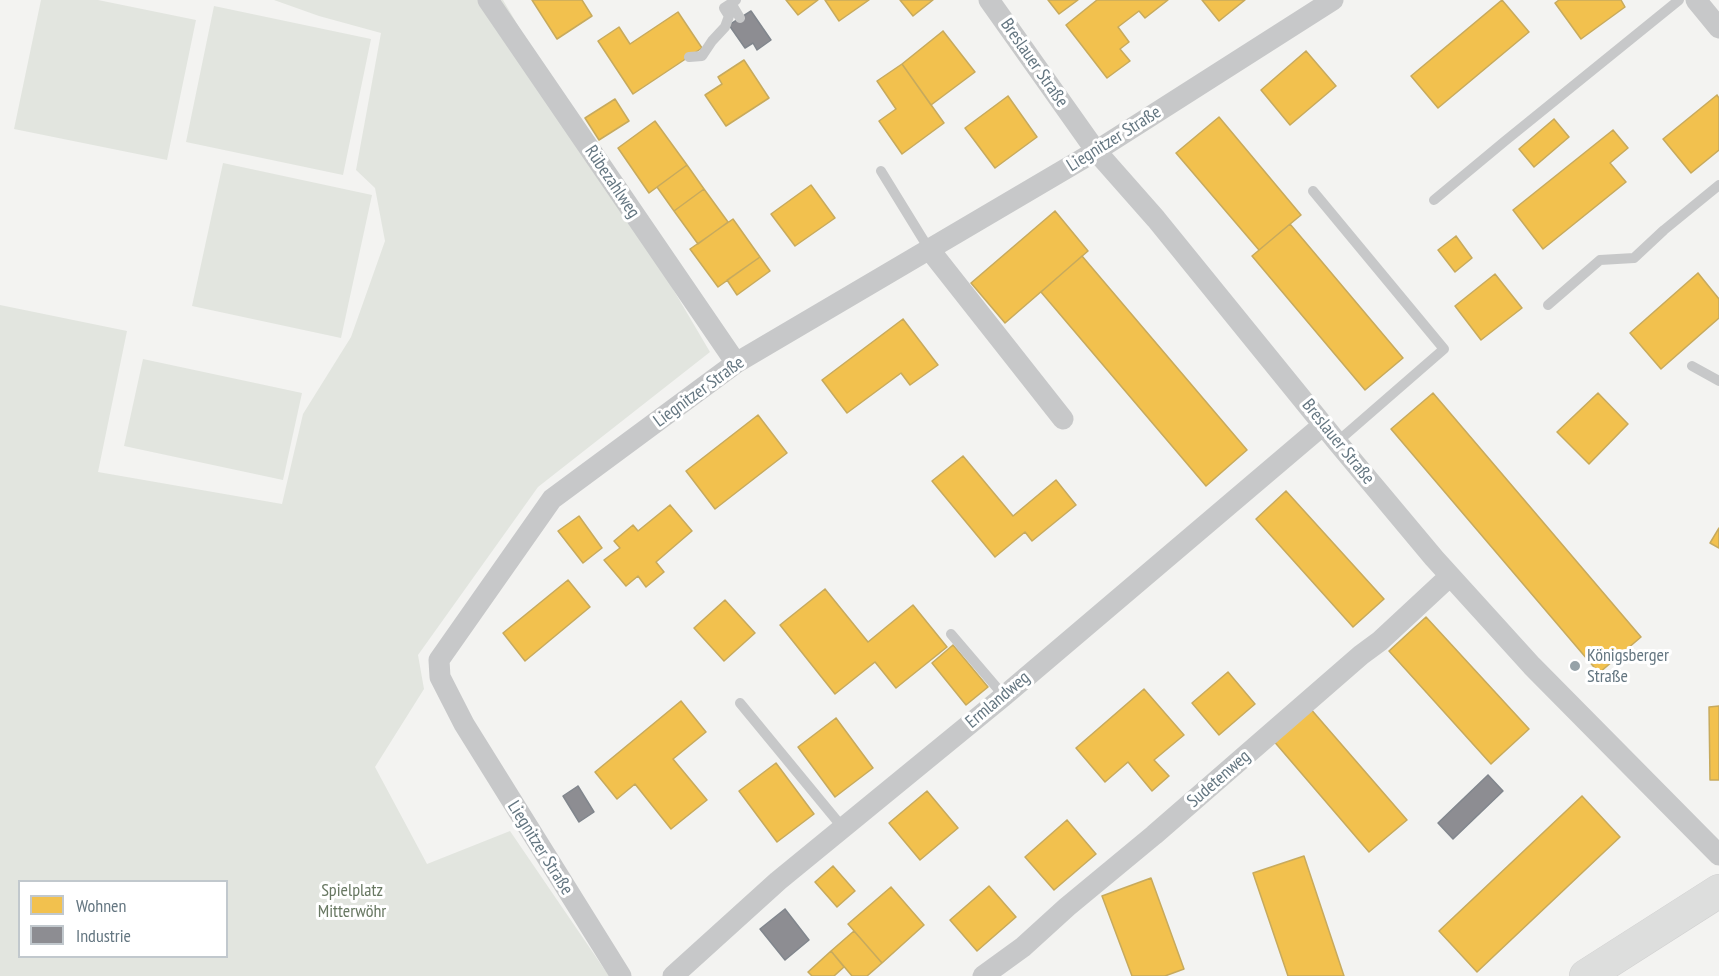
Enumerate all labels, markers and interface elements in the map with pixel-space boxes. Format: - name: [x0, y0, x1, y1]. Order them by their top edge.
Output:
- street label: Breslauer Straße: [996, 14, 1072, 112]
- street label: Liegnitzer Straße: [1063, 102, 1165, 176]
- street label: Rübezahlweg: [580, 142, 644, 222]
- street label: Liegnitzer Straße: [650, 352, 748, 432]
- street label: Breslauer Straße: [1297, 395, 1379, 489]
- place label: Königsberger Straße: [1587, 645, 1669, 688]
- marker: Königsberger Straße: [1568, 659, 1582, 673]
- street label: Ermlandweg: [962, 667, 1034, 733]
- street label: Sudetenweg: [1183, 746, 1255, 812]
- street label: Liegnitzer Straße: [503, 797, 577, 899]
- legend: [18, 880, 228, 958]
- park label: Spielplatz Mitterwöhr: [318, 880, 386, 922]
- text: Wohnen: [76, 894, 126, 917]
- text: Industrie: [76, 924, 131, 947]

